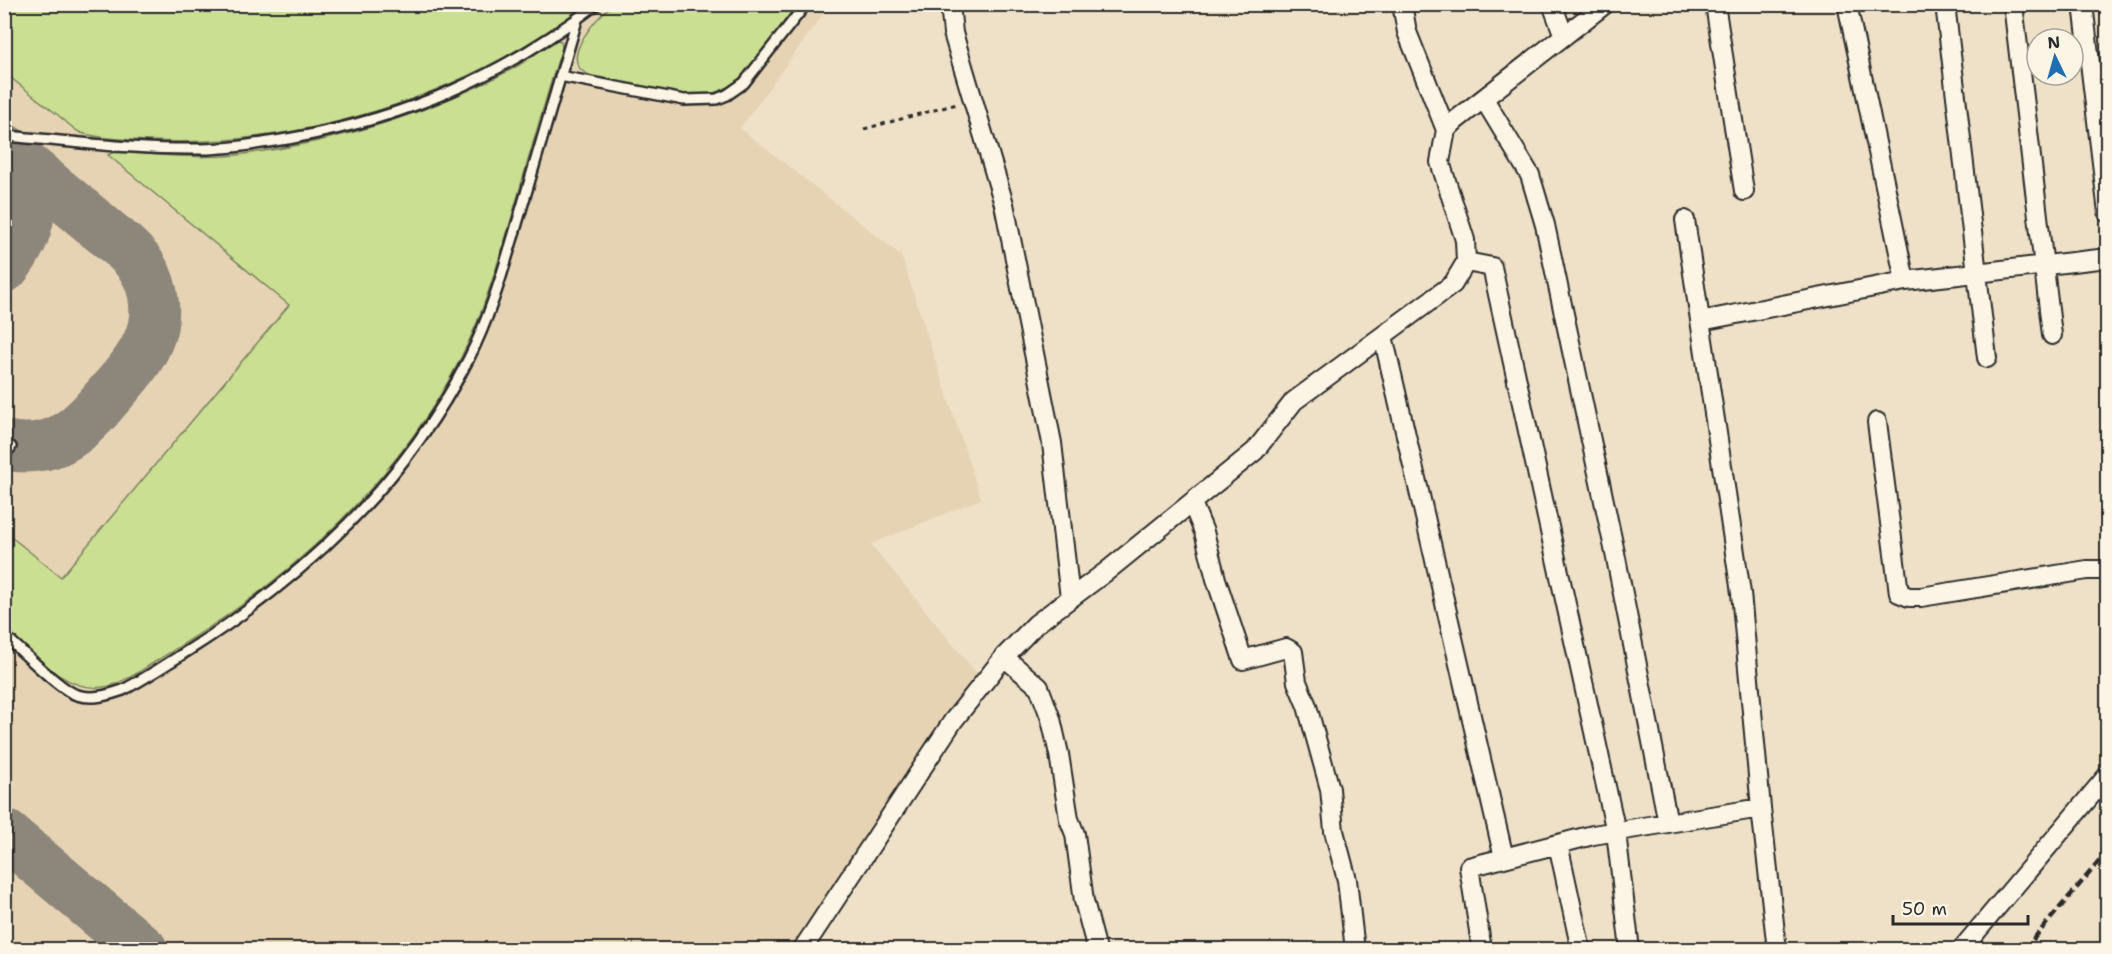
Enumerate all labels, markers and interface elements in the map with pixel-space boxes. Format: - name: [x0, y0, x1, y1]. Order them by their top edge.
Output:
- north arrow: [2025, 27, 2085, 87]
- text: N: [2047, 32, 2061, 54]
- scale bar: [1893, 888, 2028, 926]
- text: 50 m: [1902, 897, 1947, 921]

